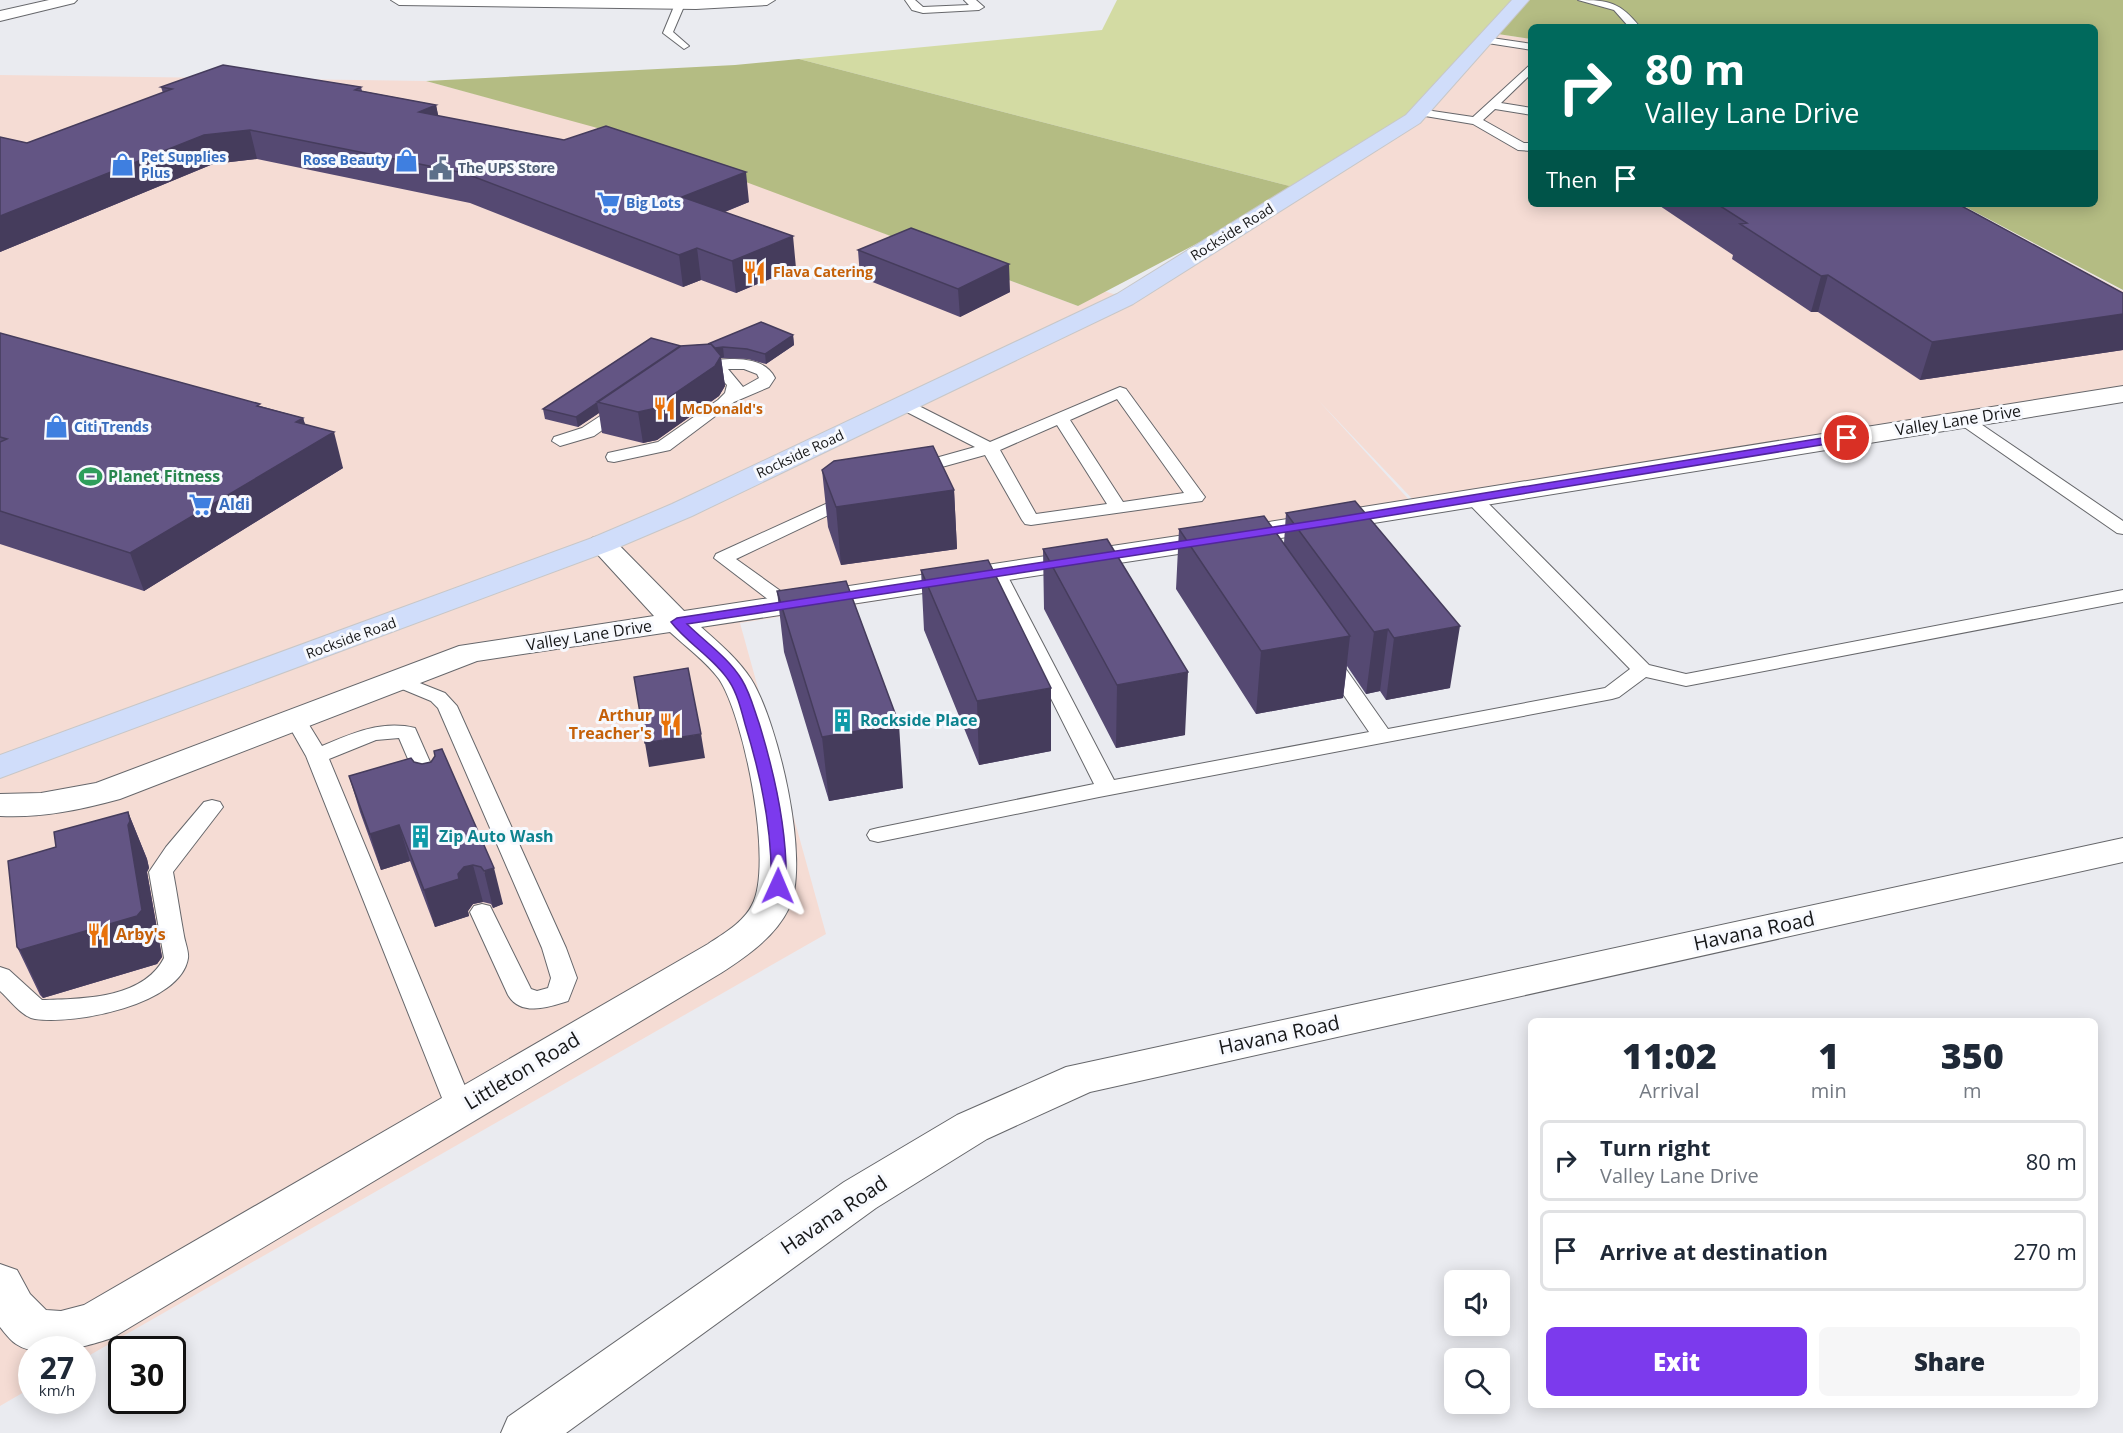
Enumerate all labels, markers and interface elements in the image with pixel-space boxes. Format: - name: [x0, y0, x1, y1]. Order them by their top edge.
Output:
- text: 80 m: [1645, 40, 1745, 97]
- icon: right: [1546, 48, 1624, 126]
- text: Valley Lane Drive: [1645, 94, 1859, 131]
- place label: Pet Supplies Plus: [141, 147, 226, 182]
- shop icon: Rose Beauty: [394, 147, 420, 173]
- place label: Rose Beauty: [303, 150, 389, 169]
- shop icon: Pet Supplies Plus: [110, 152, 136, 178]
- public building icon: The UPS Store: [427, 155, 453, 181]
- place label: The UPS Store: [458, 158, 555, 177]
- icon: arrive: [1609, 162, 1642, 195]
- text: Then: [1546, 164, 1597, 194]
- supermarket icon: Big Lots: [595, 190, 621, 216]
- place label: Big Lots: [626, 193, 681, 212]
- street label: Rockside Road: [1186, 198, 1277, 265]
- restaurant icon: Flava Catering: [742, 259, 768, 285]
- place label: Flava Catering: [773, 262, 873, 281]
- restaurant icon: McDonald's: [651, 396, 677, 422]
- place label: McDonald's: [682, 399, 763, 418]
- street label: Valley Lane Drive: [1894, 399, 2022, 441]
- pin: [1821, 412, 1872, 463]
- shop icon: Citi Trends: [43, 414, 69, 440]
- place label: Citi Trends: [74, 417, 149, 436]
- icon: arrive: [1830, 421, 1863, 454]
- street label: Rockside Road: [753, 425, 847, 482]
- sports icon: Planet Fitness: [77, 463, 103, 489]
- place label: Planet Fitness: [108, 465, 220, 487]
- supermarket icon: Aldi: [188, 491, 214, 517]
- place label: Aldi: [219, 493, 250, 515]
- street label: Rockside Road: [303, 612, 399, 663]
- street label: Valley Lane Drive: [525, 614, 653, 656]
- place label: Arthur Treacher's: [569, 704, 652, 744]
- building icon: Rockside Place: [829, 707, 855, 733]
- place label: Rockside Place: [860, 709, 977, 731]
- restaurant icon: Arthur Treacher's: [657, 711, 683, 737]
- building icon: Zip Auto Wash: [408, 823, 434, 849]
- place label: Zip Auto Wash: [439, 825, 554, 847]
- position arrow: [746, 854, 810, 918]
- street label: Havana Road: [1691, 904, 1817, 957]
- restaurant icon: Arby's: [85, 921, 111, 947]
- place label: Arby's: [116, 923, 166, 945]
- street label: Havana Road: [1216, 1008, 1342, 1061]
- street label: Littleton Road: [459, 1025, 585, 1116]
- text: 11:02: [1622, 1031, 1717, 1080]
- text: 1: [1818, 1031, 1839, 1080]
- text: 350: [1941, 1031, 2004, 1080]
- text: Arrival: [1639, 1077, 1700, 1104]
- text: min: [1811, 1077, 1847, 1104]
- text: m: [1963, 1077, 1982, 1104]
- text: Turn right: [1600, 1132, 1711, 1162]
- icon: right: [1549, 1144, 1582, 1177]
- text: 80 m: [2026, 1146, 2077, 1176]
- text: Valley Lane Drive: [1600, 1162, 1759, 1189]
- street label: Havana Road: [775, 1169, 892, 1260]
- icon: arrive: [1549, 1234, 1582, 1267]
- text: Arrive at destination: [1600, 1236, 1828, 1266]
- text: 270 m: [2013, 1236, 2077, 1266]
- map controls: [1444, 1270, 1510, 1414]
- button: sound: [1444, 1270, 1510, 1336]
- button: Exit: [1546, 1327, 1807, 1396]
- button: Share: [1819, 1327, 2080, 1396]
- speed limit sign: 30: [108, 1336, 186, 1414]
- text: 27: [40, 1347, 74, 1388]
- button: search: [1444, 1348, 1510, 1414]
- text: km/h: [39, 1380, 75, 1400]

